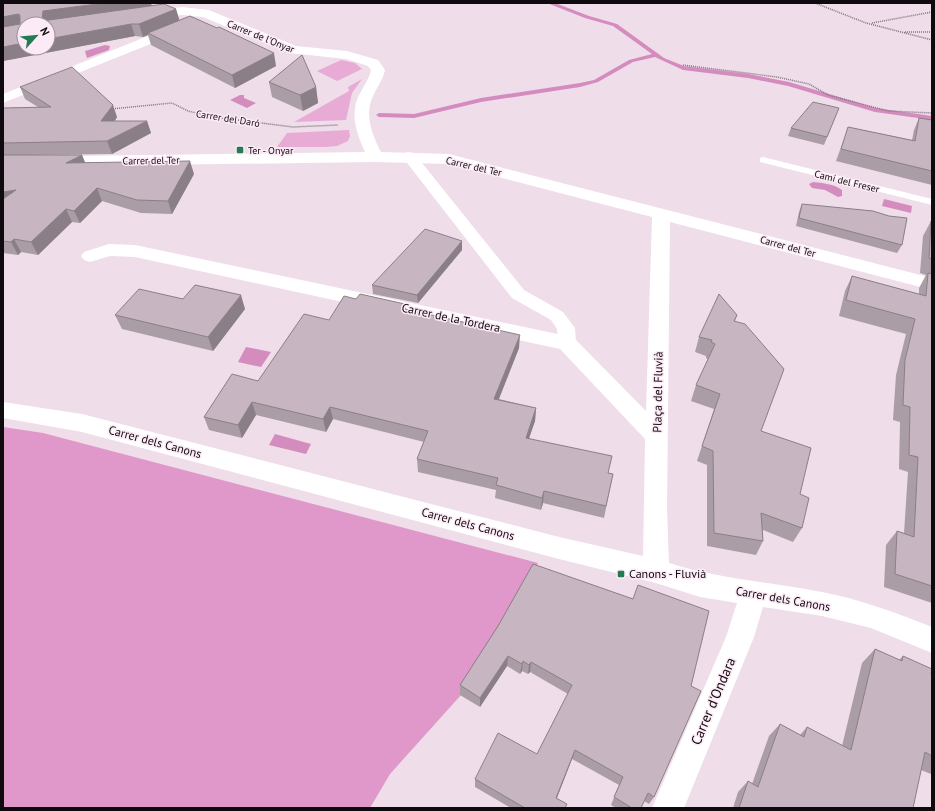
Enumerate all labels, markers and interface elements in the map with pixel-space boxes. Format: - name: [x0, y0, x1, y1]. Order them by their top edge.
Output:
- north arrow: [16, 16, 56, 56]
- street label: Carrer de l'Onyar: [225, 17, 297, 56]
- text: N: [37, 25, 53, 38]
- street label: Carrer del Daró: [195, 107, 261, 130]
- place label: Ter - Onyar: [248, 144, 294, 157]
- marker: Ter - Onyar: [235, 145, 245, 155]
- street label: Carrer del Ter: [122, 153, 180, 167]
- street label: Carrer del Ter: [445, 154, 504, 179]
- street label: Camí del Freser: [813, 167, 881, 196]
- street label: Carrer del Ter: [759, 233, 818, 260]
- street label: Carrer de la Tordera: [400, 300, 502, 335]
- street label: Plaça del Fluvià: [649, 351, 666, 433]
- street label: Carrer dels Canons: [107, 422, 203, 461]
- street label: Carrer dels Canons: [420, 504, 516, 543]
- place label: Canons - Fluvià: [629, 566, 706, 581]
- marker: Canons - Fluvià: [616, 569, 626, 579]
- street label: Carrer dels Canons: [735, 583, 831, 614]
- street label: Carrer d'Ondara: [686, 655, 740, 747]

